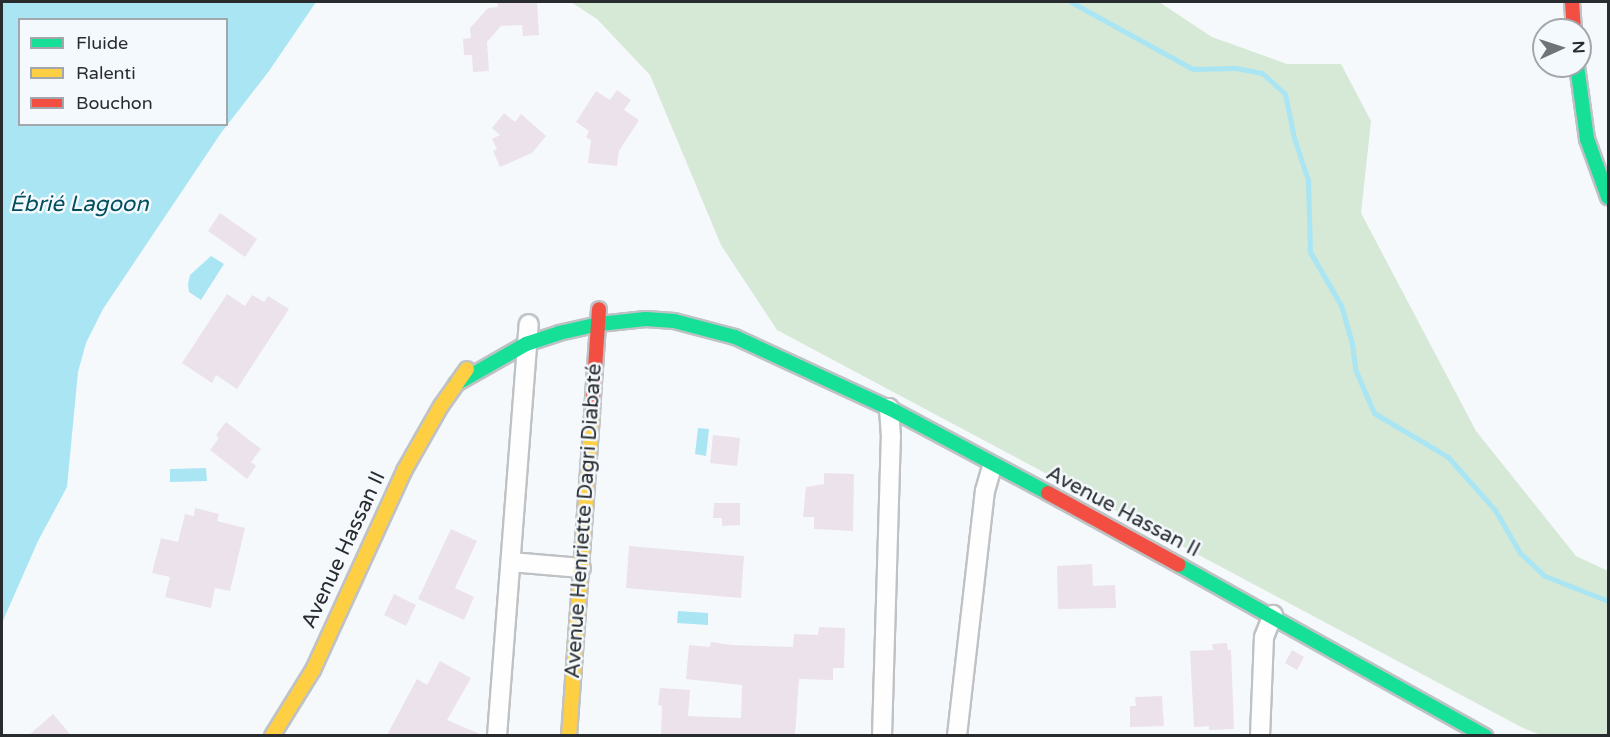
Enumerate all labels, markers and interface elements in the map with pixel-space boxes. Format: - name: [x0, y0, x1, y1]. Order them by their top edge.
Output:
- legend: [18, 18, 228, 126]
- north arrow: [1532, 18, 1592, 78]
- text: Fluide: [76, 32, 128, 54]
- text: N: [1568, 40, 1588, 54]
- text: Ralenti: [76, 62, 136, 84]
- text: Bouchon: [76, 92, 153, 114]
- water label: Ébrié Lagoon: [9, 192, 149, 218]
- street label: Avenue Henriette Dagri Diabaté: [560, 363, 608, 679]
- street label: Avenue Hassan II: [1042, 461, 1204, 563]
- street label: Avenue Hassan II: [297, 467, 391, 633]

